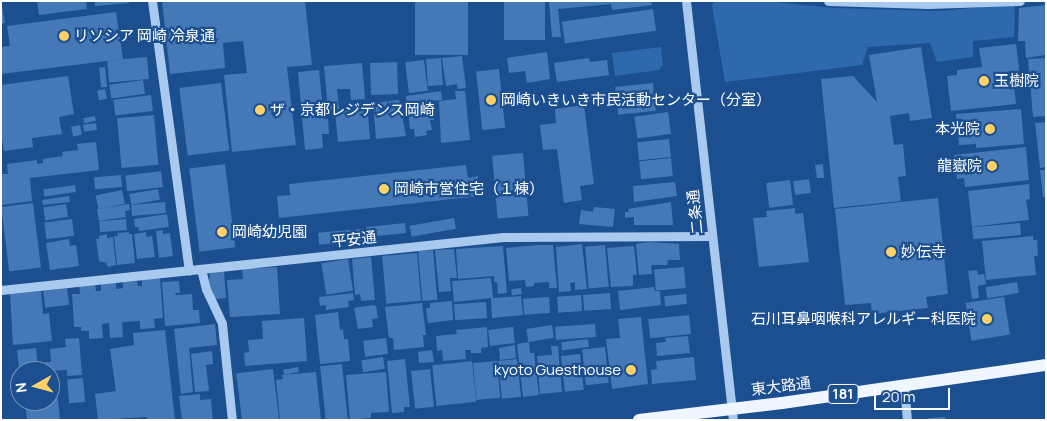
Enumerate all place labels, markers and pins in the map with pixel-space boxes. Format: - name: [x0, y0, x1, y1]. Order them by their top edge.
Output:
- place label: リソシア 岡崎 冷泉通: [74, 27, 215, 45]
- marker: リソシア 岡崎 冷泉通: [58, 30, 70, 42]
- place label: 玉樹院: [994, 72, 1039, 90]
- marker: 玉樹院: [978, 75, 990, 87]
- place label: 岡崎いきいき市民活動センター（分室）: [501, 91, 771, 109]
- marker: 岡崎いきいき市民活動センター（分室）: [485, 94, 497, 106]
- place label: ザ・京都レジデンス岡崎: [270, 101, 435, 119]
- marker: ザ・京都レジデンス岡崎: [254, 104, 266, 116]
- place label: 本光院: [935, 120, 980, 138]
- marker: 本光院: [984, 123, 996, 135]
- place label: 龍嶽院: [937, 157, 982, 175]
- marker: 龍嶽院: [986, 160, 998, 172]
- place label: 岡崎市営住宅（１棟）: [394, 180, 544, 198]
- marker: 岡崎市営住宅（１棟）: [378, 183, 390, 195]
- place label: 岡崎幼児園: [232, 223, 307, 241]
- marker: 岡崎幼児園: [216, 226, 228, 238]
- place label: 妙伝寺: [901, 243, 946, 261]
- marker: 妙伝寺: [885, 246, 897, 258]
- place label: 石川耳鼻咽喉科アレルギー科医院: [751, 310, 976, 328]
- marker: 石川耳鼻咽喉科アレルギー科医院: [980, 312, 994, 326]
- place label: kyoto Guesthouse: [494, 361, 621, 379]
- marker: kyoto Guesthouse: [625, 364, 637, 376]

